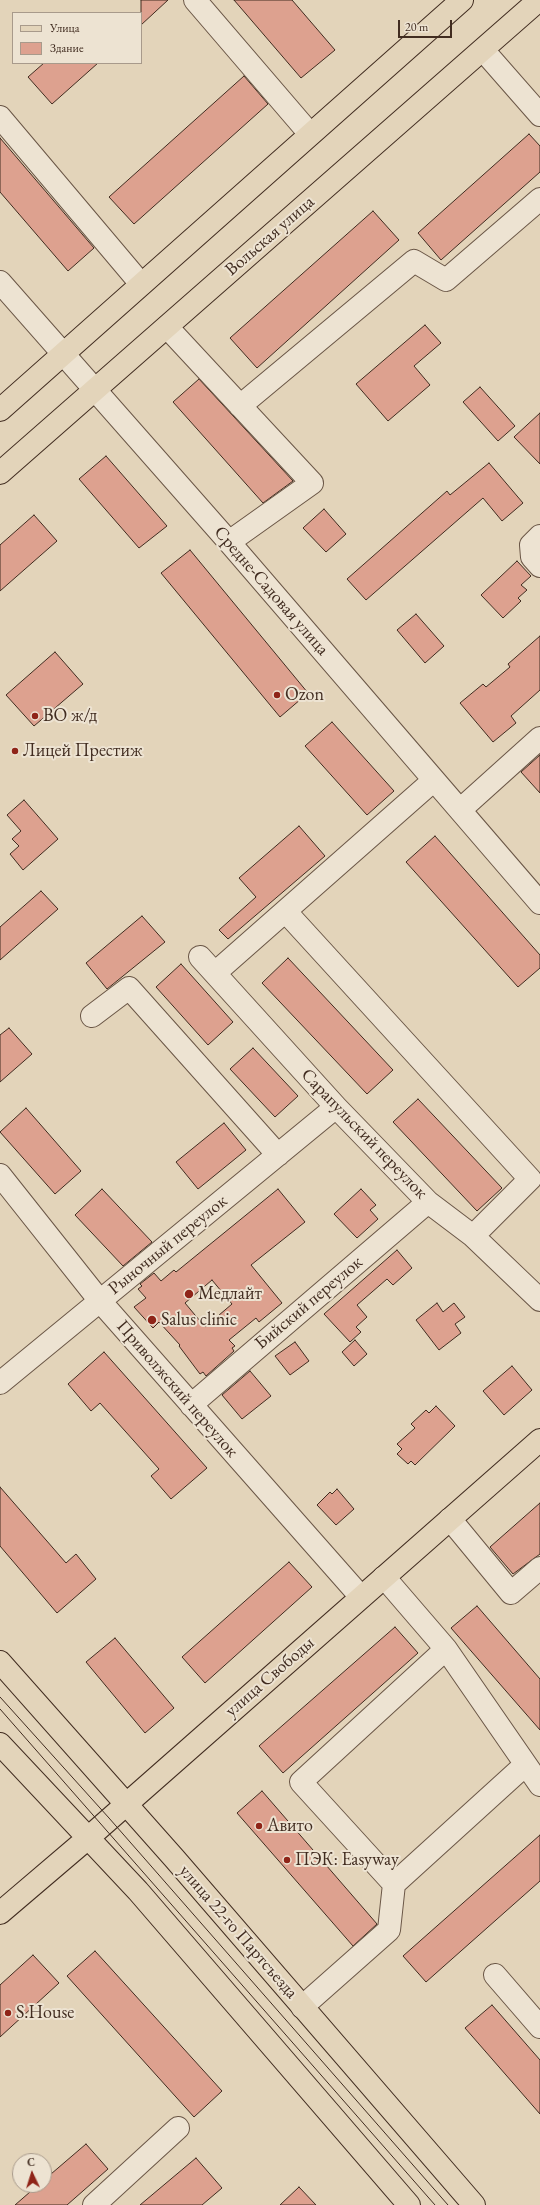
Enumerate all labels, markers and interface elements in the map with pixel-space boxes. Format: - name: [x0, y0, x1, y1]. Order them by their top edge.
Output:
- legend: [12, 12, 142, 64]
- scale bar: [400, 12, 454, 38]
- text: 20 m: [405, 19, 428, 35]
- text: Улица: [50, 20, 80, 36]
- text: Здание: [50, 40, 84, 56]
- street label: Вольская улица: [221, 191, 319, 281]
- street label: Средне-Садовая улица: [209, 522, 333, 660]
- place label: Ozon: [285, 684, 324, 706]
- marker: Ozon: [272, 690, 282, 700]
- place label: ВО ж/д: [43, 705, 97, 727]
- marker: ВО ж/д: [30, 711, 40, 721]
- place label: Лицей Престиж: [23, 740, 143, 762]
- marker: Лицей Престиж: [10, 746, 20, 756]
- street label: Сарапульский переулок: [296, 1064, 432, 1204]
- street label: Рыночный переулок: [104, 1190, 232, 1300]
- street label: Бийский переулок: [251, 1252, 367, 1354]
- place label: Медлайт: [198, 1283, 262, 1305]
- marker: Медлайт: [183, 1288, 195, 1300]
- place label: Salus clinic: [161, 1309, 237, 1331]
- marker: Salus clinic: [146, 1314, 158, 1326]
- street label: Приволжский переулок: [111, 1316, 243, 1462]
- street label: улица Свободы: [221, 1632, 319, 1722]
- place label: Авито: [267, 1815, 313, 1837]
- marker: Авито: [254, 1821, 264, 1831]
- place label: ПЭК: Easyway: [295, 1849, 399, 1871]
- marker: ПЭК: Easyway: [282, 1855, 292, 1865]
- street label: улица 22-го Партсъезда: [174, 1861, 302, 2003]
- place label: S.House: [16, 2002, 74, 2024]
- marker: S.House: [3, 2008, 13, 2018]
- north arrow: [12, 2153, 52, 2193]
- text: С: [27, 2155, 36, 2169]

